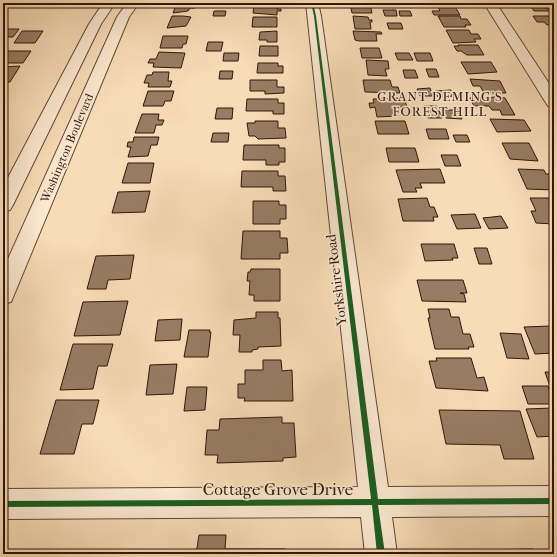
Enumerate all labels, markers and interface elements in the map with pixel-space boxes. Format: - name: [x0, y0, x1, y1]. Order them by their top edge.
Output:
- district label: GRANT DEMING'S FOREST HILL: [377, 89, 503, 119]
- street label: Washington Boulevard: [37, 91, 97, 206]
- street label: Yorkshire Road: [322, 233, 351, 328]
- street label: Cottage Grove Drive: [203, 479, 354, 499]

